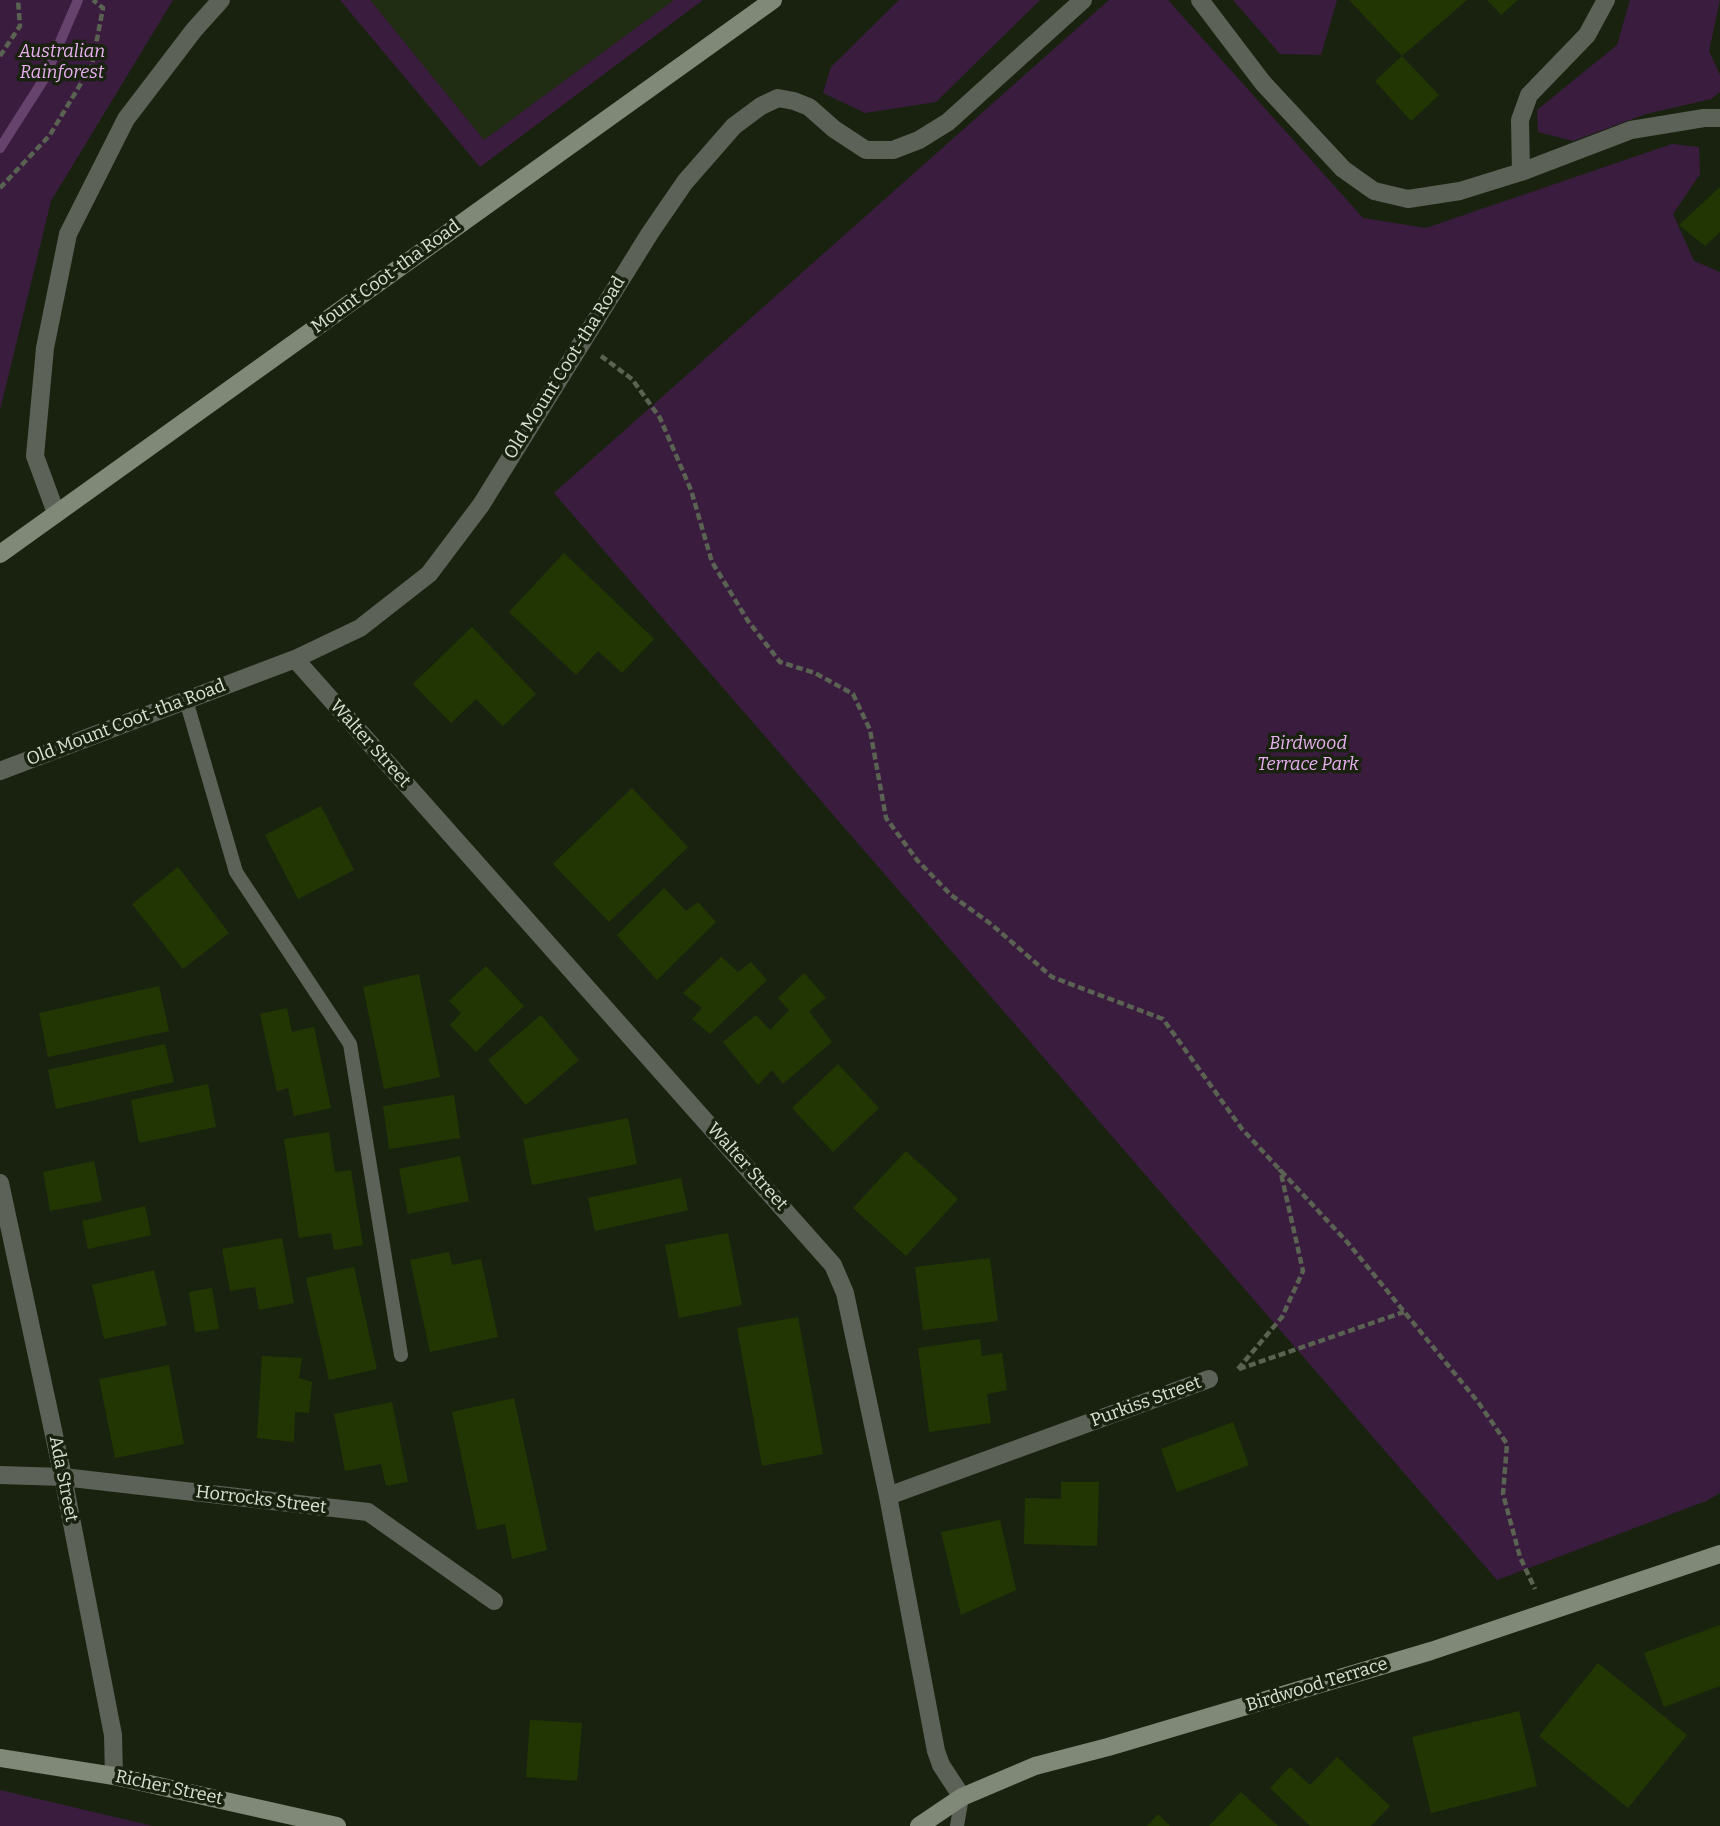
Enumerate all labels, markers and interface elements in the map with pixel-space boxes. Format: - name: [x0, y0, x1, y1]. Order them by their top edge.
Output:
- park label: Australian Rainforest: [19, 41, 105, 84]
- street label: Mount Coot-tha Road: [307, 216, 465, 338]
- street label: Old Mount Coot-tha Road: [500, 273, 630, 463]
- street label: Old Mount Coot-tha Road: [23, 675, 229, 771]
- street label: Walter Street: [325, 696, 415, 792]
- park label: Birdwood Terrace Park: [1257, 733, 1359, 776]
- street label: Walter Street: [702, 1119, 792, 1215]
- street label: Purkiss Street: [1088, 1372, 1204, 1432]
- street label: Ada Street: [44, 1434, 82, 1524]
- street label: Horrocks Street: [194, 1481, 328, 1519]
- street label: Birdwood Terrace: [1244, 1653, 1390, 1717]
- street label: Richer Street: [113, 1766, 225, 1810]

